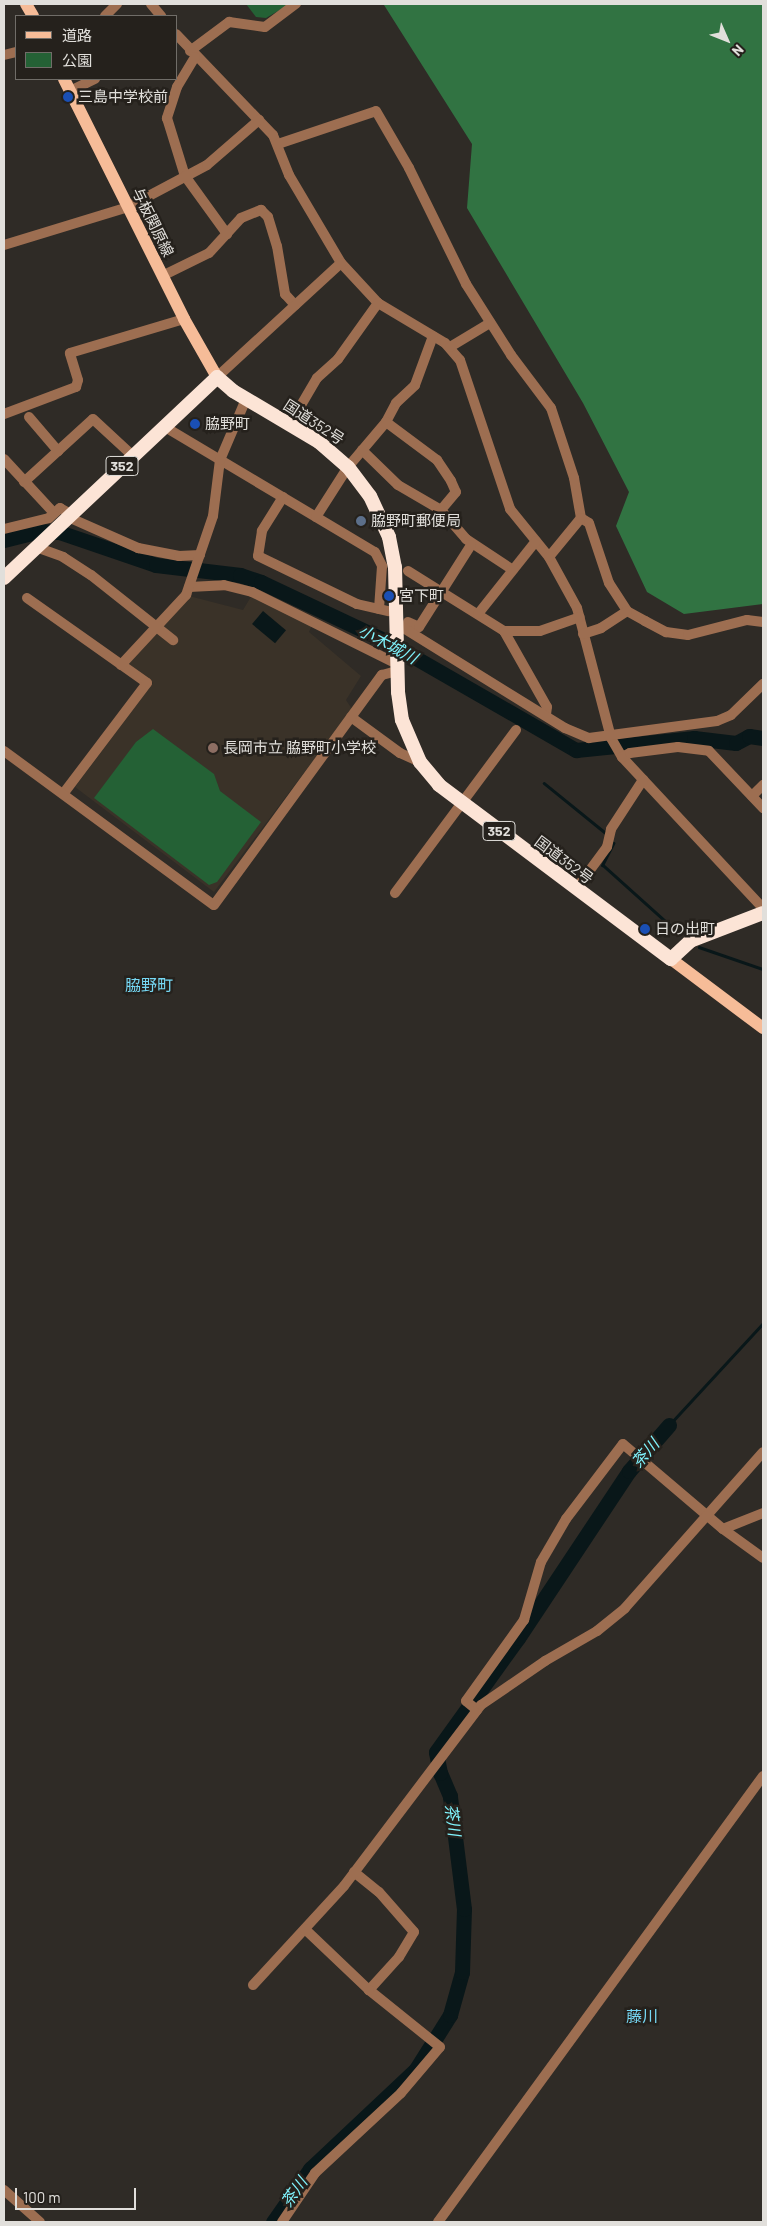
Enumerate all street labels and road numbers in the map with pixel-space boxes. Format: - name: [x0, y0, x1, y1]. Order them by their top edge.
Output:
- street label: 与板関原線: [128, 184, 178, 260]
- street label: 国道352号: [280, 396, 348, 448]
- road number: 352: [104, 454, 140, 478]
- road number: 352: [482, 819, 516, 842]
- street label: 国道352号: [531, 832, 597, 888]

